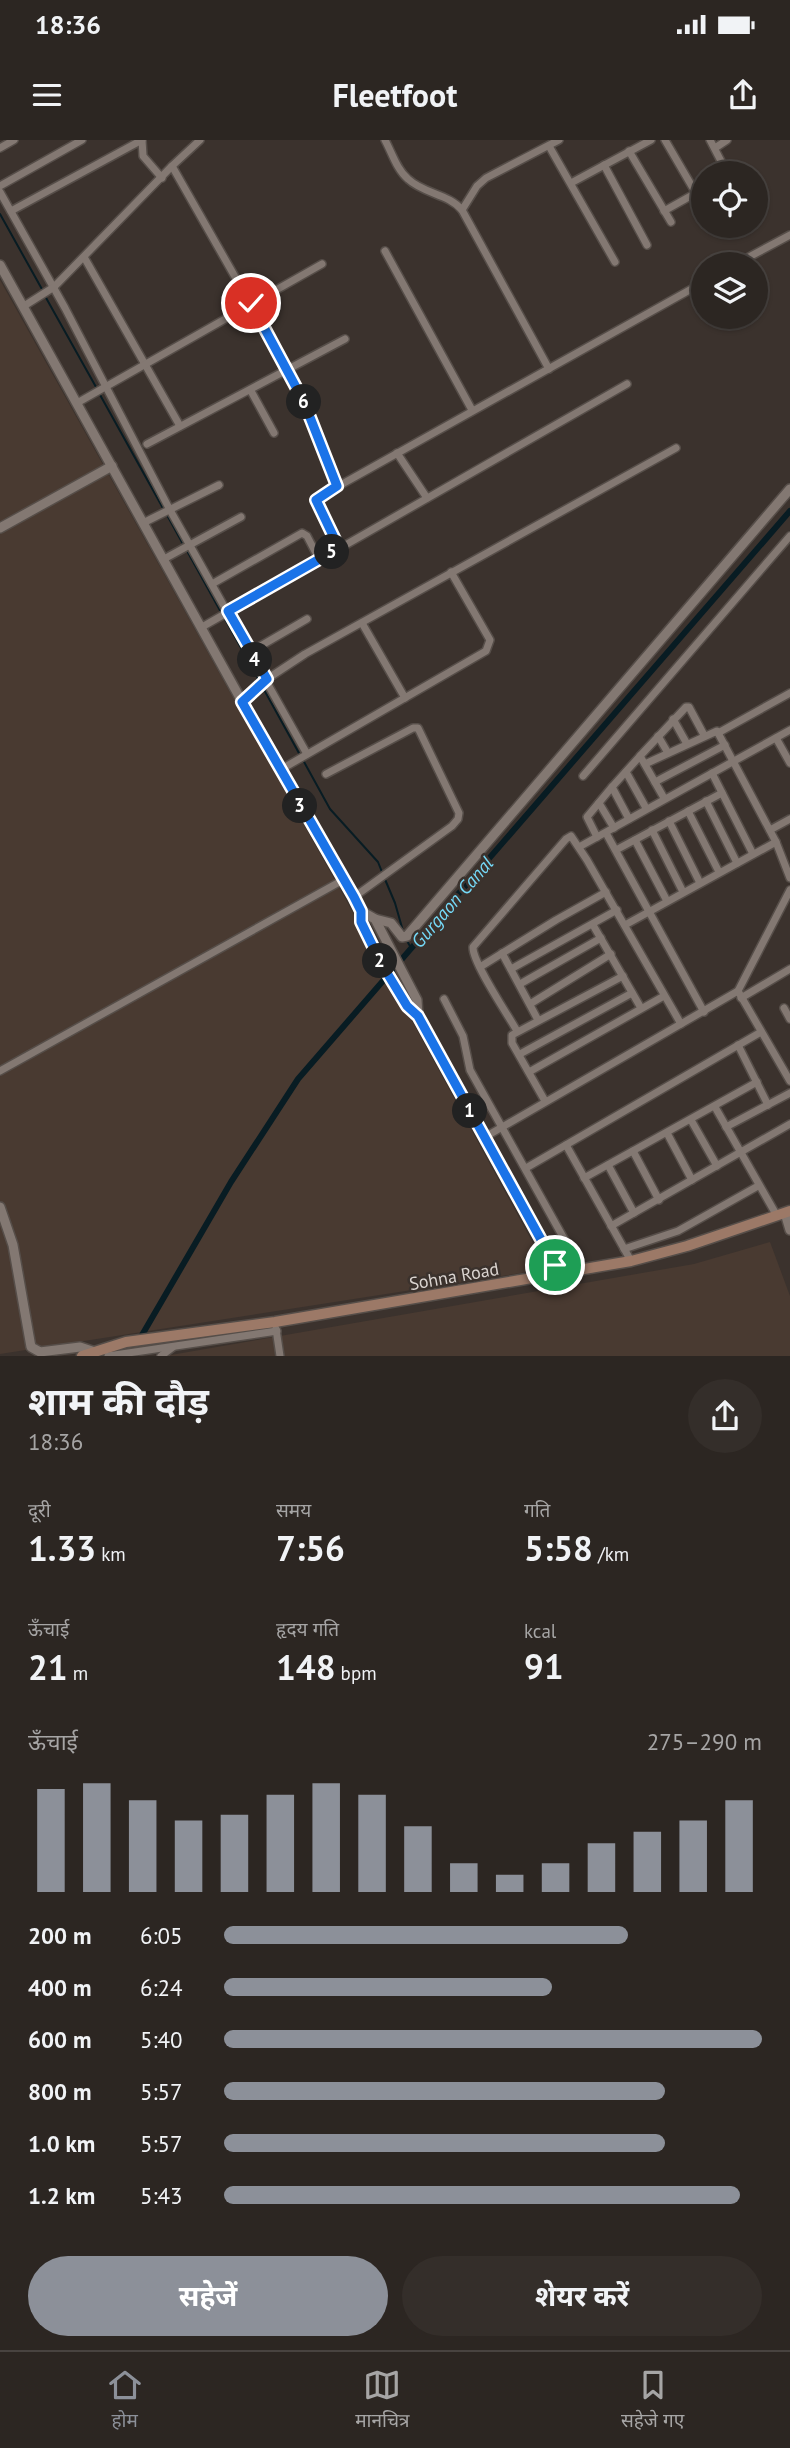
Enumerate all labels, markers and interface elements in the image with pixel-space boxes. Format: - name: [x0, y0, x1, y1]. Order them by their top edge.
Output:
- text: 18:36: [35, 8, 101, 41]
- text: Fleetfoot: [333, 74, 457, 116]
- icon: menu: [28, 76, 66, 114]
- icon: share: [724, 76, 762, 114]
- map controls: [691, 161, 768, 329]
- button: locate: [691, 161, 768, 238]
- button: layers: [691, 252, 768, 329]
- pin: [221, 273, 281, 333]
- icon: check: [232, 284, 270, 322]
- pin: 6: [286, 384, 322, 420]
- text: 6: [298, 389, 309, 413]
- pin: 5: [314, 534, 350, 570]
- text: 5: [326, 539, 337, 563]
- pin: 4: [238, 643, 272, 678]
- text: 4: [249, 647, 260, 671]
- pin: 3: [282, 788, 318, 824]
- text: 3: [294, 793, 305, 817]
- water label: Gurgaon Canal: [406, 851, 498, 953]
- pin: 2: [362, 944, 398, 978]
- text: 2: [374, 948, 385, 972]
- pin: 1: [452, 1094, 488, 1128]
- text: 1: [464, 1098, 475, 1122]
- pin: [525, 1235, 585, 1295]
- icon: arrive: [536, 1246, 574, 1284]
- street label: Sohna Road: [407, 1257, 501, 1295]
- text: शाम की दौड़: [28, 1376, 209, 1425]
- button: share: [688, 1379, 762, 1453]
- text: 18:36: [28, 1427, 83, 1456]
- text: दूरी: [28, 1498, 51, 1522]
- text: समय: [276, 1498, 311, 1522]
- text: गति: [524, 1498, 550, 1522]
- text: 1.33: [28, 1525, 96, 1571]
- text: 7:56: [276, 1525, 345, 1571]
- text: 5:58: [524, 1525, 593, 1571]
- text: km: [96, 1542, 126, 1566]
- text: /km: [593, 1542, 629, 1566]
- text: ऊँचाई: [28, 1617, 69, 1641]
- text: हृदय गति: [276, 1617, 339, 1641]
- text: kcal: [524, 1619, 556, 1643]
- text: 91: [524, 1643, 564, 1689]
- text: 21: [28, 1644, 68, 1690]
- text: 148: [276, 1644, 336, 1690]
- text: m: [68, 1661, 88, 1685]
- text: bpm: [336, 1661, 377, 1685]
- text: ऊँचाई: [28, 1727, 78, 1756]
- text: 275–290 m: [647, 1727, 762, 1756]
- text: 200 m: [28, 1921, 91, 1950]
- text: 6:05: [140, 1921, 183, 1950]
- text: 400 m: [28, 1973, 91, 2002]
- text: 6:24: [140, 1973, 183, 2002]
- text: 600 m: [28, 2025, 91, 2054]
- text: 5:40: [140, 2025, 183, 2054]
- text: 800 m: [28, 2077, 91, 2106]
- text: 5:57: [140, 2077, 183, 2106]
- text: 1.0 km: [28, 2129, 95, 2158]
- text: 5:57: [140, 2129, 183, 2158]
- text: 1.2 km: [28, 2181, 95, 2210]
- text: 5:43: [140, 2181, 183, 2210]
- button: सहेजें: [28, 2256, 388, 2336]
- button: शेयर करें: [402, 2256, 762, 2336]
- tab: होम: [106, 2366, 144, 2435]
- tab: मानचित्र: [355, 2366, 409, 2435]
- tab: सहेजे गए: [621, 2366, 684, 2435]

